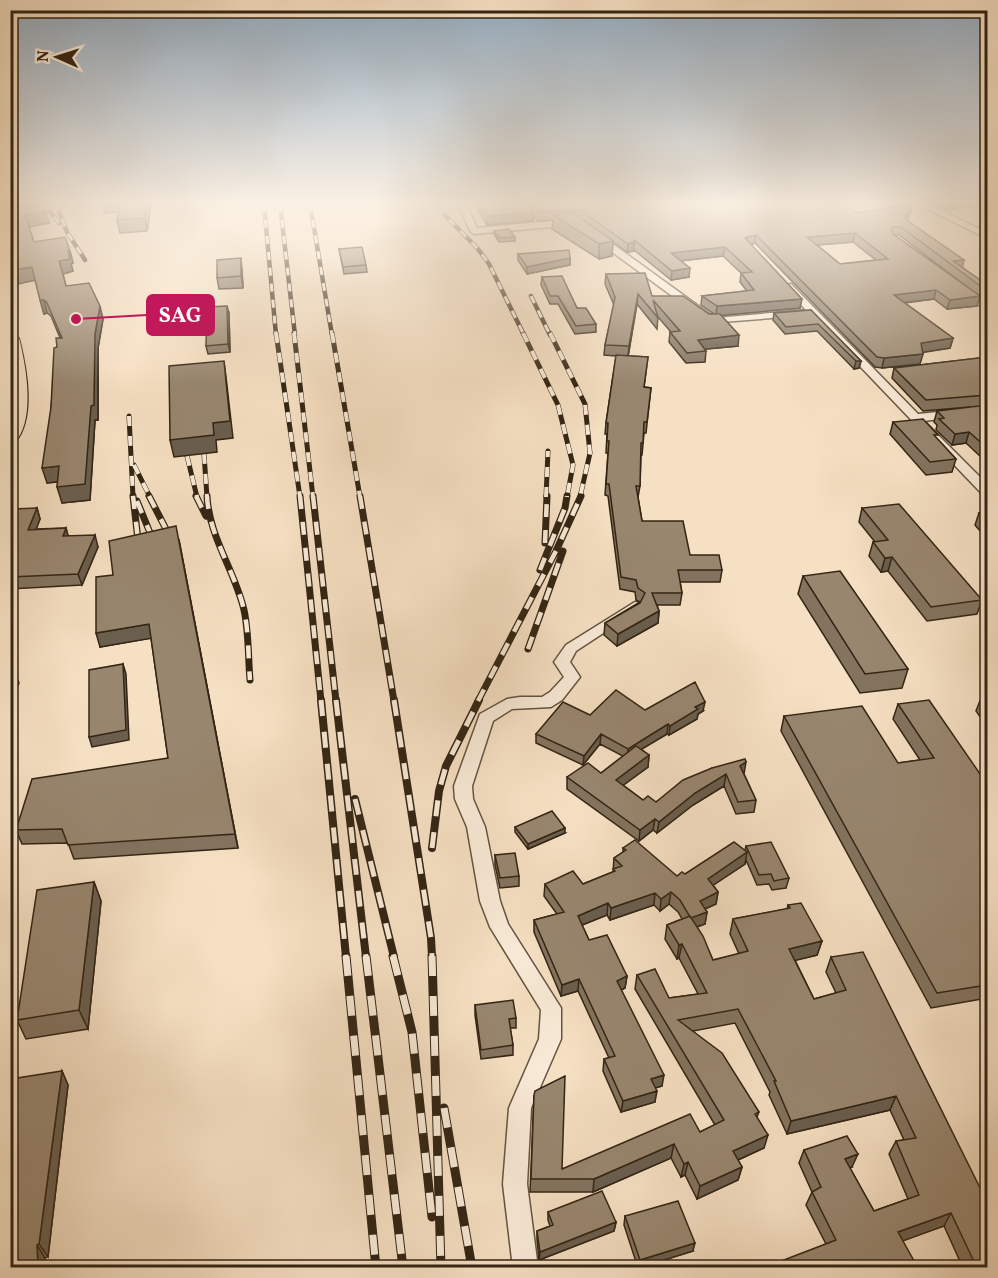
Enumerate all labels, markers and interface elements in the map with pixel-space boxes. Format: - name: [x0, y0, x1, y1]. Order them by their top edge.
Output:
- north arrow: [27, 27, 87, 87]
- text: N: [33, 50, 55, 63]
- callout: SAG: [147, 295, 214, 335]
- text: SAG: [159, 301, 201, 332]

